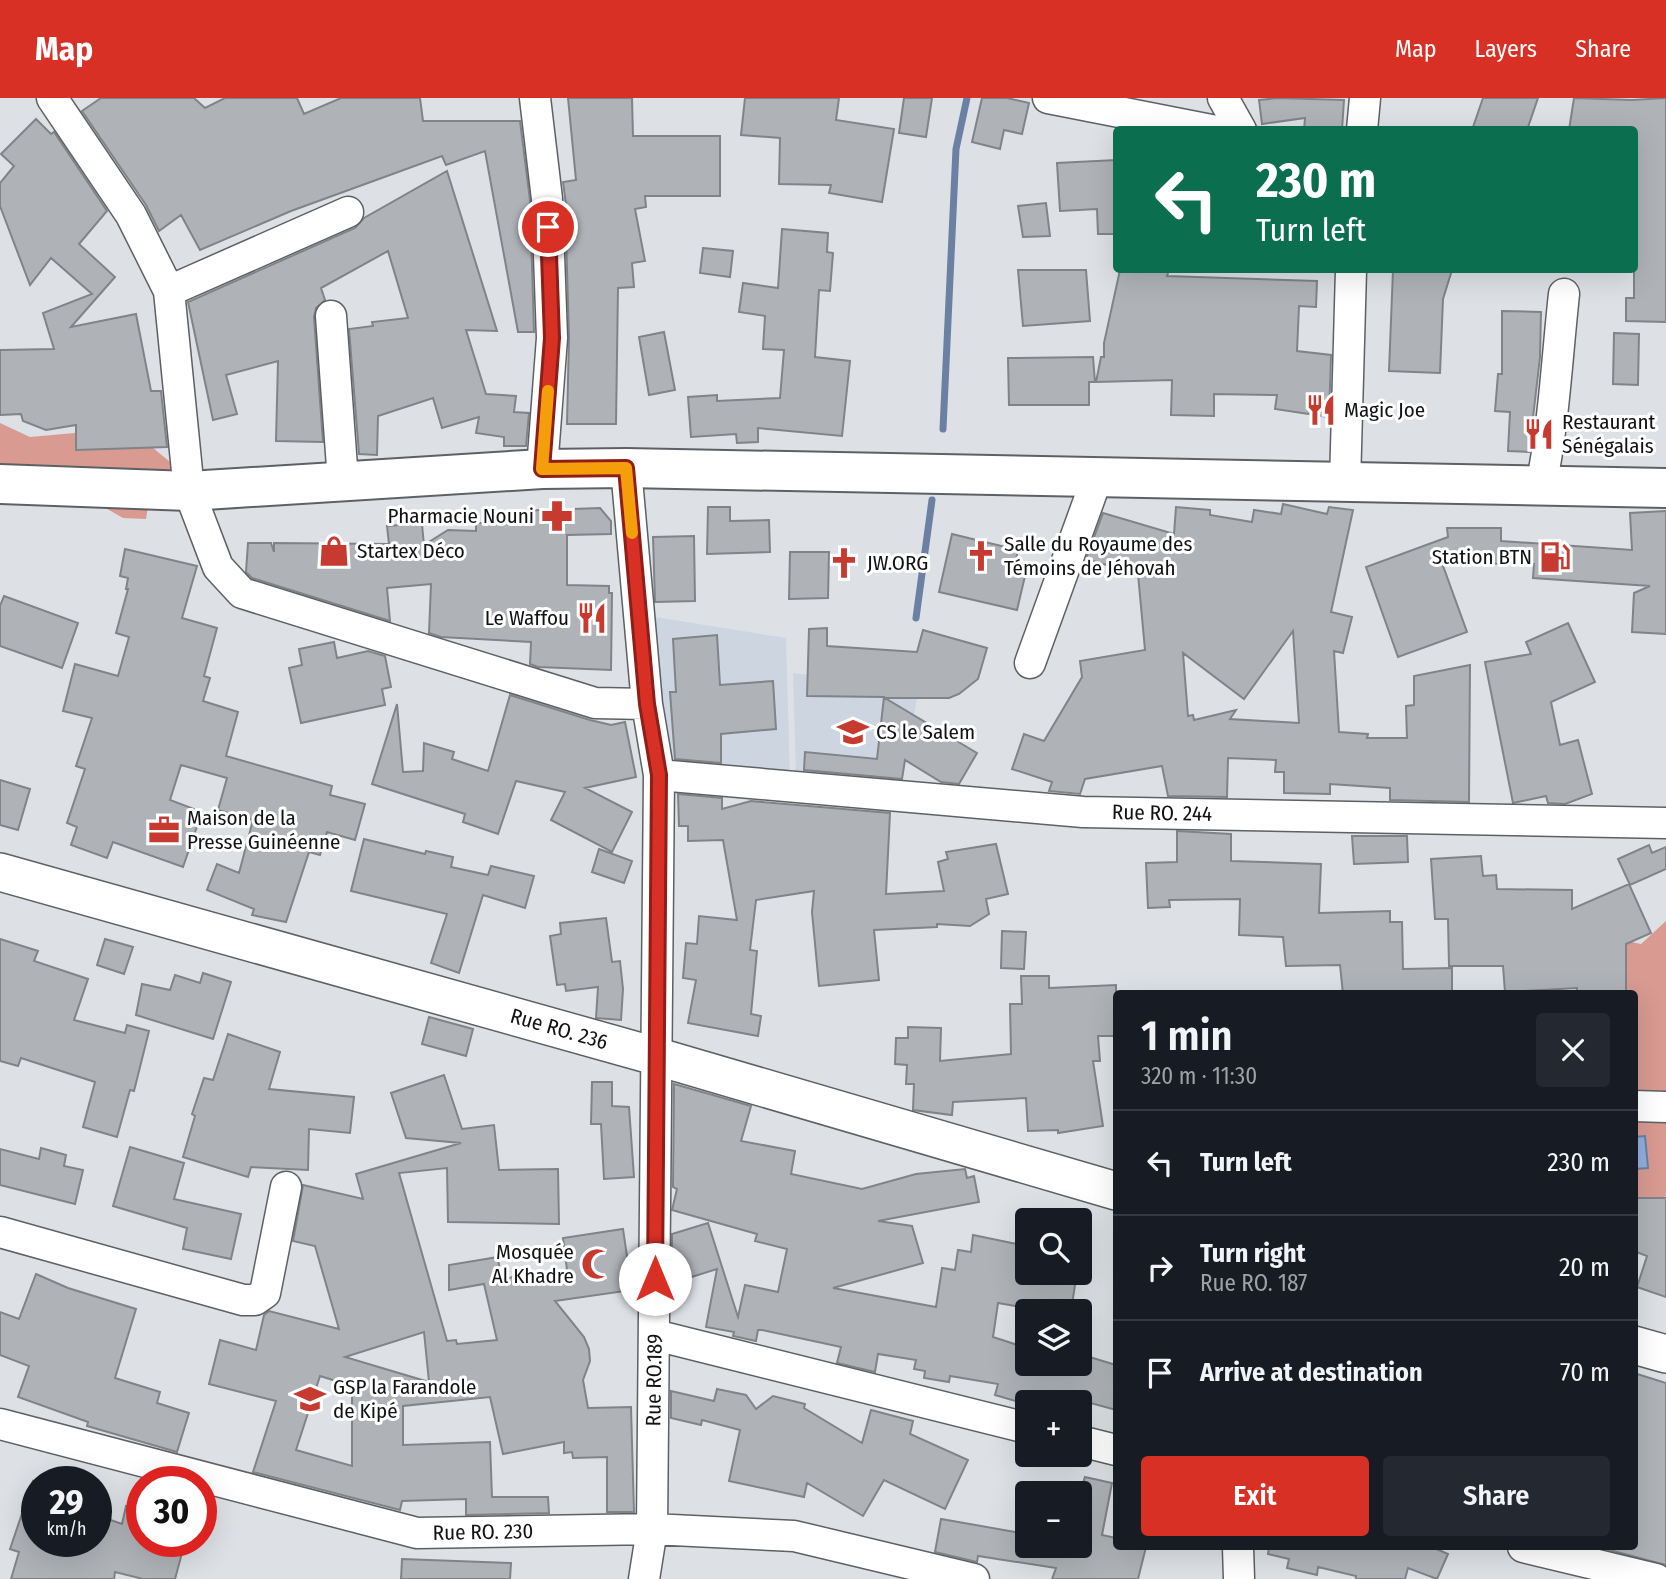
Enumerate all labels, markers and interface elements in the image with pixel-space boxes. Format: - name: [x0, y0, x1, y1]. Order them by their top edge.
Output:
- text: Map: [35, 29, 93, 69]
- text: Map: [1395, 35, 1437, 63]
- text: Layers: [1475, 35, 1537, 63]
- text: Share: [1575, 35, 1631, 63]
- text: 230 m: [1256, 151, 1376, 210]
- icon: left: [1141, 154, 1232, 245]
- pin: [518, 197, 578, 257]
- icon: arrive: [529, 208, 567, 246]
- text: Turn left: [1256, 211, 1366, 249]
- restaurant icon: Magic Joe: [1304, 393, 1338, 427]
- place label: Magic Joe: [1344, 397, 1425, 423]
- place label: Restaurant Sénégalais: [1562, 409, 1655, 459]
- restaurant icon: Restaurant Sénégalais: [1522, 417, 1556, 451]
- pharmacy icon: Pharmacie Nouni: [540, 499, 574, 533]
- place label: Pharmacie Nouni: [388, 503, 534, 529]
- place label: Salle du Royaume des Témoins de Jéhovah: [1004, 531, 1192, 581]
- shop icon: Startex Déco: [317, 534, 351, 568]
- place label: Startex Déco: [357, 538, 465, 564]
- church icon: Salle du Royaume des Témoins de Jéhovah: [964, 539, 998, 573]
- fuel station icon: Station BTN: [1538, 540, 1572, 574]
- place label: Station BTN: [1432, 544, 1532, 570]
- church icon: JW.ORG: [827, 546, 861, 580]
- place label: JW.ORG: [867, 550, 928, 576]
- restaurant icon: Le Waffou: [575, 601, 609, 635]
- place label: Le Waffou: [485, 605, 569, 631]
- school or university icon: CS le Salem: [836, 715, 870, 749]
- place label: CS le Salem: [876, 719, 975, 745]
- street label: Rue RO. 244: [1112, 799, 1212, 827]
- place label: Maison de la Presse Guinéenne: [187, 805, 340, 855]
- office icon: Maison de la Presse Guinéenne: [147, 813, 181, 847]
- street label: Rue RO. 236: [507, 1003, 611, 1055]
- text: 1 min: [1141, 1011, 1232, 1061]
- button: close: [1536, 1013, 1610, 1087]
- text: 320 m · 11:30: [1141, 1062, 1257, 1090]
- icon: left: [1141, 1144, 1179, 1182]
- text: Turn left: [1200, 1147, 1292, 1178]
- text: 230 m: [1547, 1147, 1610, 1178]
- map controls: [1015, 1208, 1092, 1558]
- button: search: [1015, 1208, 1092, 1285]
- text: Turn right: [1200, 1238, 1306, 1269]
- place label: Mosquée Al Khadre: [492, 1239, 574, 1289]
- position arrow: [618, 1242, 692, 1316]
- mosque icon: Mosquée Al Khadre: [580, 1247, 614, 1281]
- icon: right: [1141, 1249, 1179, 1287]
- text: 20 m: [1559, 1252, 1610, 1283]
- text: Rue RO. 187: [1200, 1269, 1307, 1297]
- button: layers: [1015, 1299, 1092, 1376]
- street label: Rue RO.189: [640, 1333, 668, 1427]
- icon: arrive: [1141, 1354, 1179, 1392]
- text: Arrive at destination: [1200, 1357, 1423, 1388]
- text: 70 m: [1560, 1357, 1610, 1388]
- place label: GSP la Farandole de Kipé: [333, 1374, 476, 1424]
- school or university icon: GSP la Farandole de Kipé: [293, 1382, 327, 1416]
- button: +: [1015, 1390, 1092, 1467]
- button: Exit: [1141, 1456, 1369, 1536]
- button: Share: [1383, 1456, 1610, 1536]
- speed limit sign: 30: [126, 1466, 217, 1557]
- text: 29: [49, 1481, 84, 1523]
- button: −: [1015, 1481, 1092, 1558]
- text: km/h: [46, 1518, 87, 1540]
- street label: Rue RO. 230: [432, 1518, 534, 1546]

